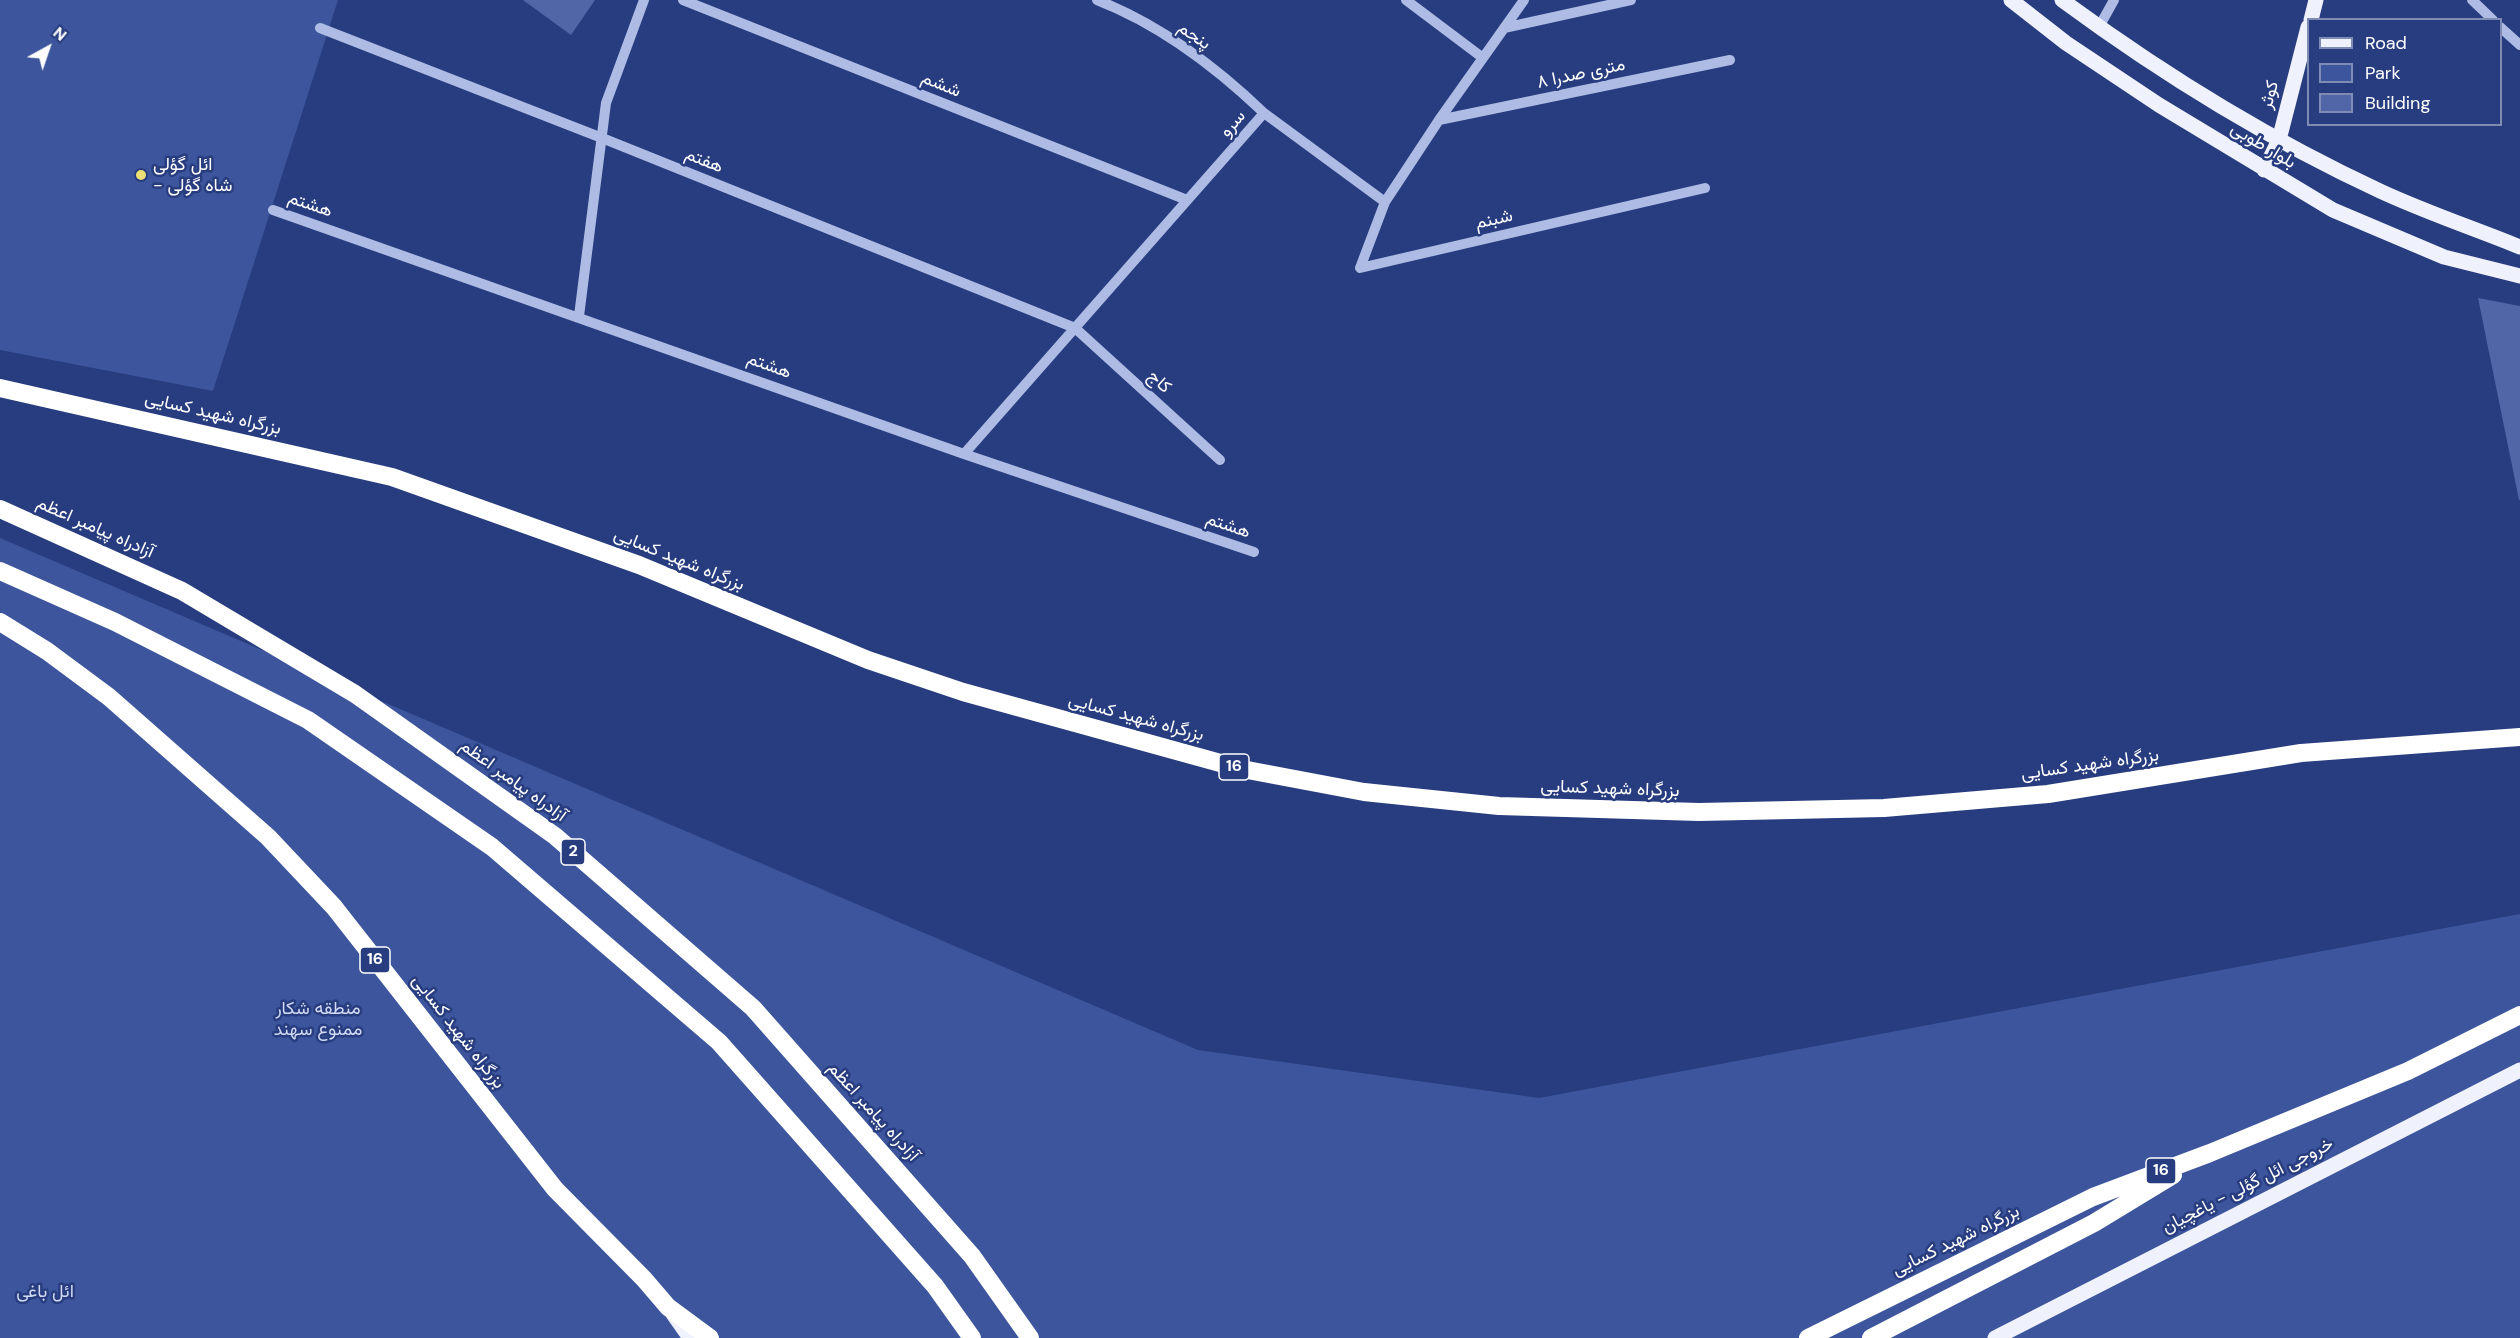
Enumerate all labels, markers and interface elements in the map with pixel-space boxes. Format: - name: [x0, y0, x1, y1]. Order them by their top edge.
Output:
- street label: پنجم: [1173, 17, 1215, 55]
- north arrow: [18, 18, 78, 78]
- legend: [2307, 18, 2502, 126]
- text: N: [49, 22, 71, 46]
- text: Road: [2365, 31, 2407, 55]
- street label: ۸ متری صدرا: [1535, 54, 1627, 94]
- text: Park: [2365, 61, 2401, 85]
- street label: ششم: [918, 67, 964, 103]
- street label: کوثر: [2256, 78, 2284, 112]
- text: Building: [2365, 91, 2430, 115]
- street label: سرو: [1215, 106, 1251, 142]
- street label: بلوار طوبی: [2226, 118, 2300, 174]
- street label: هفتم: [682, 144, 726, 178]
- place label: ائل گؤلی - شاه گؤلی: [153, 154, 232, 196]
- marker: ائل گؤلی - شاه گؤلی: [134, 168, 148, 182]
- street label: هشتم: [285, 187, 335, 223]
- street label: شبنم: [1473, 205, 1515, 235]
- street label: هشتم: [744, 348, 794, 384]
- street label: کاج: [1143, 366, 1175, 398]
- street label: بزرگراه شهید کسایی: [143, 388, 283, 440]
- street label: آزادراه پیامبر اعظم: [33, 492, 157, 564]
- street label: هشتم: [1203, 508, 1253, 544]
- street label: بزرگراه شهید کسایی: [610, 524, 748, 596]
- street label: بزرگراه شهید کسایی: [1066, 690, 1206, 746]
- street label: آزادراه پیامبر اعظم: [456, 735, 570, 827]
- street label: بزرگراه شهید کسایی: [2020, 745, 2160, 785]
- road number: 16: [1219, 754, 1249, 780]
- street label: بزرگراه شهید کسایی: [1540, 776, 1680, 802]
- road number: 2: [561, 839, 585, 865]
- road number: 16: [360, 947, 390, 973]
- street label: بزرگراه شهید کسایی: [407, 970, 509, 1094]
- park label: منطقه شکار ممنوع سهند: [274, 998, 362, 1040]
- street label: آزادراه پیامبر اعظم: [823, 1058, 923, 1166]
- street label: خروجی ائل گؤلی - یاغچیان: [2159, 1133, 2337, 1239]
- road number: 16: [2146, 1158, 2176, 1184]
- street label: بزرگراه شهید کسایی: [1889, 1201, 2023, 1281]
- park label: ائل باغی: [16, 1281, 74, 1303]

